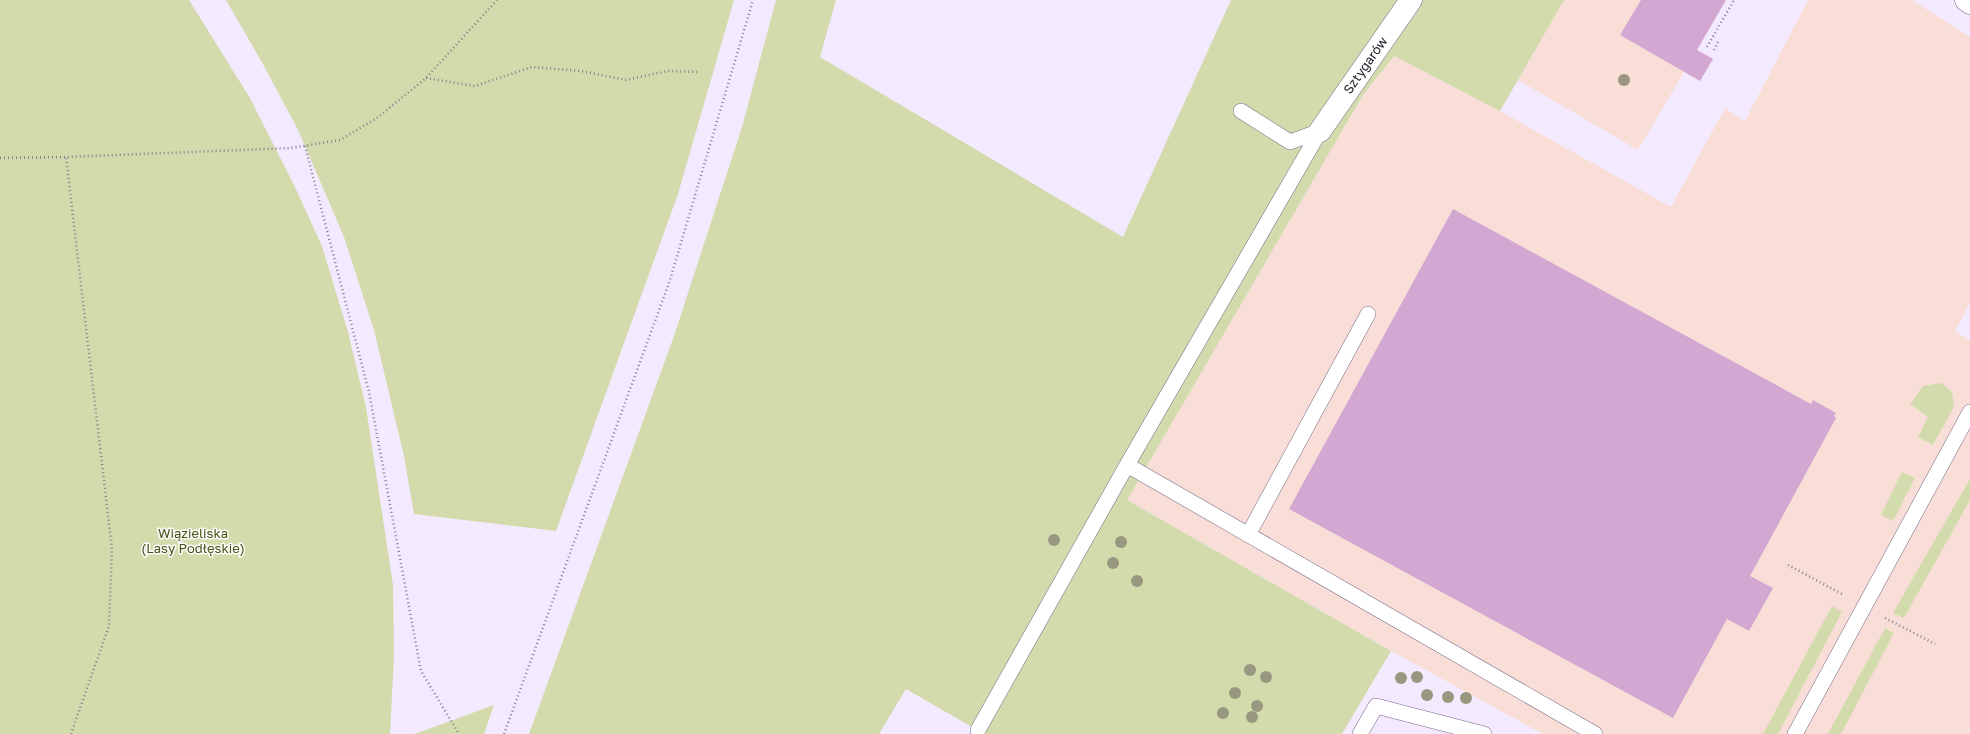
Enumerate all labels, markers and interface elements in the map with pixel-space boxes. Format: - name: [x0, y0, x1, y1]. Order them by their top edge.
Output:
- street label: Sztygarów: [1340, 33, 1391, 97]
- park label: Wiązieliska (Lasy Podłęskie): [141, 525, 245, 556]

